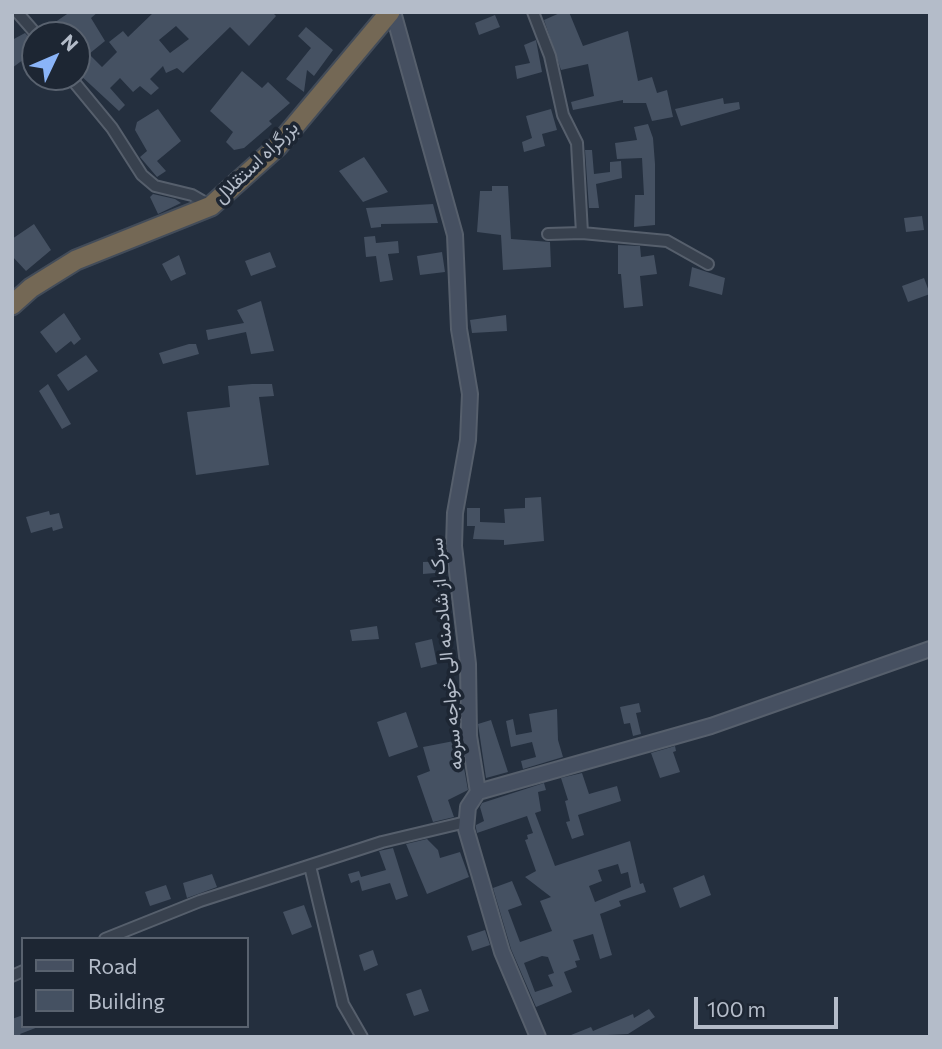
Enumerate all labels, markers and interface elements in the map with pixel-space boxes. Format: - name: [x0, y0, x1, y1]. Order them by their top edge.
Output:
- north arrow: [21, 21, 91, 91]
- text: N: [57, 29, 83, 56]
- street label: بزرگراه استقلال: [209, 116, 303, 208]
- street label: سرک از شادمنه الی خواجه سرمه: [424, 537, 468, 771]
- legend: [21, 937, 248, 1028]
- text: Road: [88, 953, 137, 978]
- scale bar: [697, 982, 841, 1026]
- text: Building: [88, 988, 165, 1013]
- text: 100 m: [707, 996, 766, 1021]

